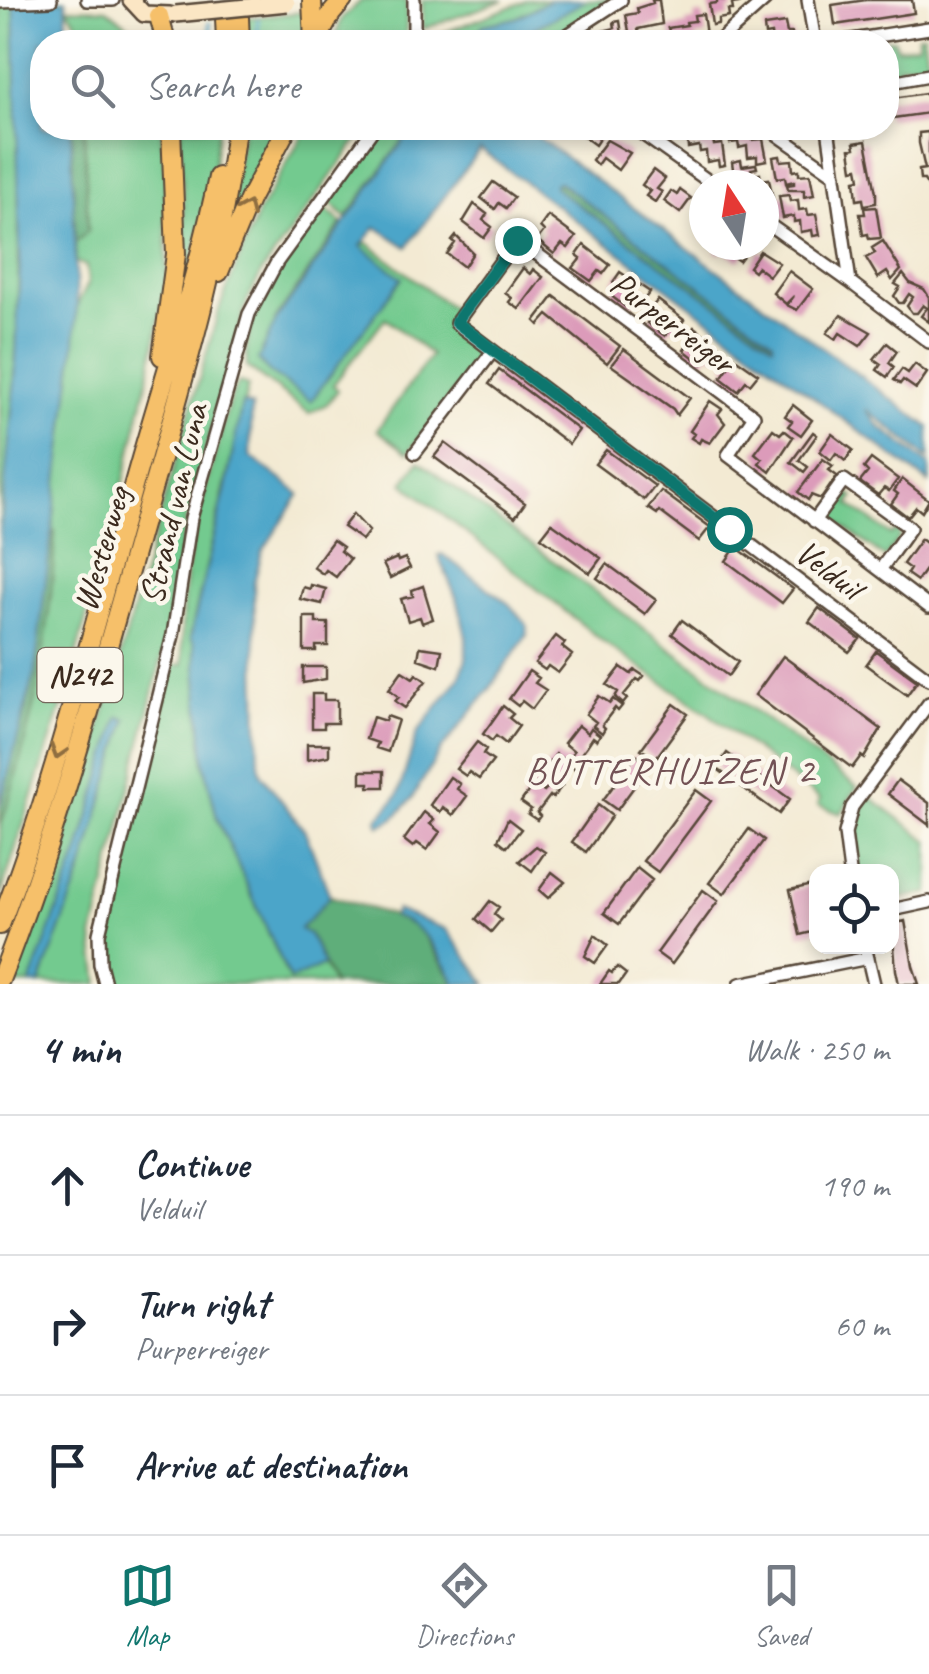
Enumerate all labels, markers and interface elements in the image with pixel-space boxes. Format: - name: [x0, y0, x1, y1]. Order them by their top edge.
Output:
- search box: [30, 30, 899, 140]
- icon: search: [65, 58, 120, 113]
- text: Search here: [145, 62, 300, 109]
- north arrow: [689, 170, 779, 260]
- one-way arrow: [234, 200, 254, 218]
- route end: [495, 218, 541, 264]
- street label: Purperreiger: [601, 261, 746, 385]
- street label: Strand van Luna: [129, 397, 219, 609]
- street label: Westerweg: [62, 480, 141, 616]
- route start: [707, 507, 753, 553]
- street label: Velduil: [786, 529, 876, 613]
- road number: N242: [38, 648, 122, 702]
- one-way arrow: [49, 743, 69, 760]
- district label: BUTTERHUIZEN 2: [526, 747, 817, 794]
- map controls: [809, 864, 899, 954]
- button: locate: [809, 864, 899, 954]
- text: 4 min: [40, 1023, 120, 1076]
- text: Walk · 250 m: [745, 1029, 889, 1070]
- text: Continue: [135, 1141, 249, 1188]
- icon: ahead: [40, 1158, 95, 1213]
- text: 190 m: [820, 1165, 889, 1206]
- text: Velduil: [135, 1188, 202, 1229]
- text: Turn right: [135, 1281, 269, 1328]
- icon: right: [40, 1298, 95, 1353]
- text: 60 m: [835, 1305, 889, 1346]
- text: Purperreiger: [135, 1328, 267, 1369]
- icon: arrive: [40, 1438, 95, 1493]
- text: Arrive at destination: [135, 1442, 407, 1489]
- tab: Map: [120, 1558, 175, 1653]
- tab: Directions: [416, 1558, 513, 1653]
- tab: Saved: [754, 1558, 809, 1653]

